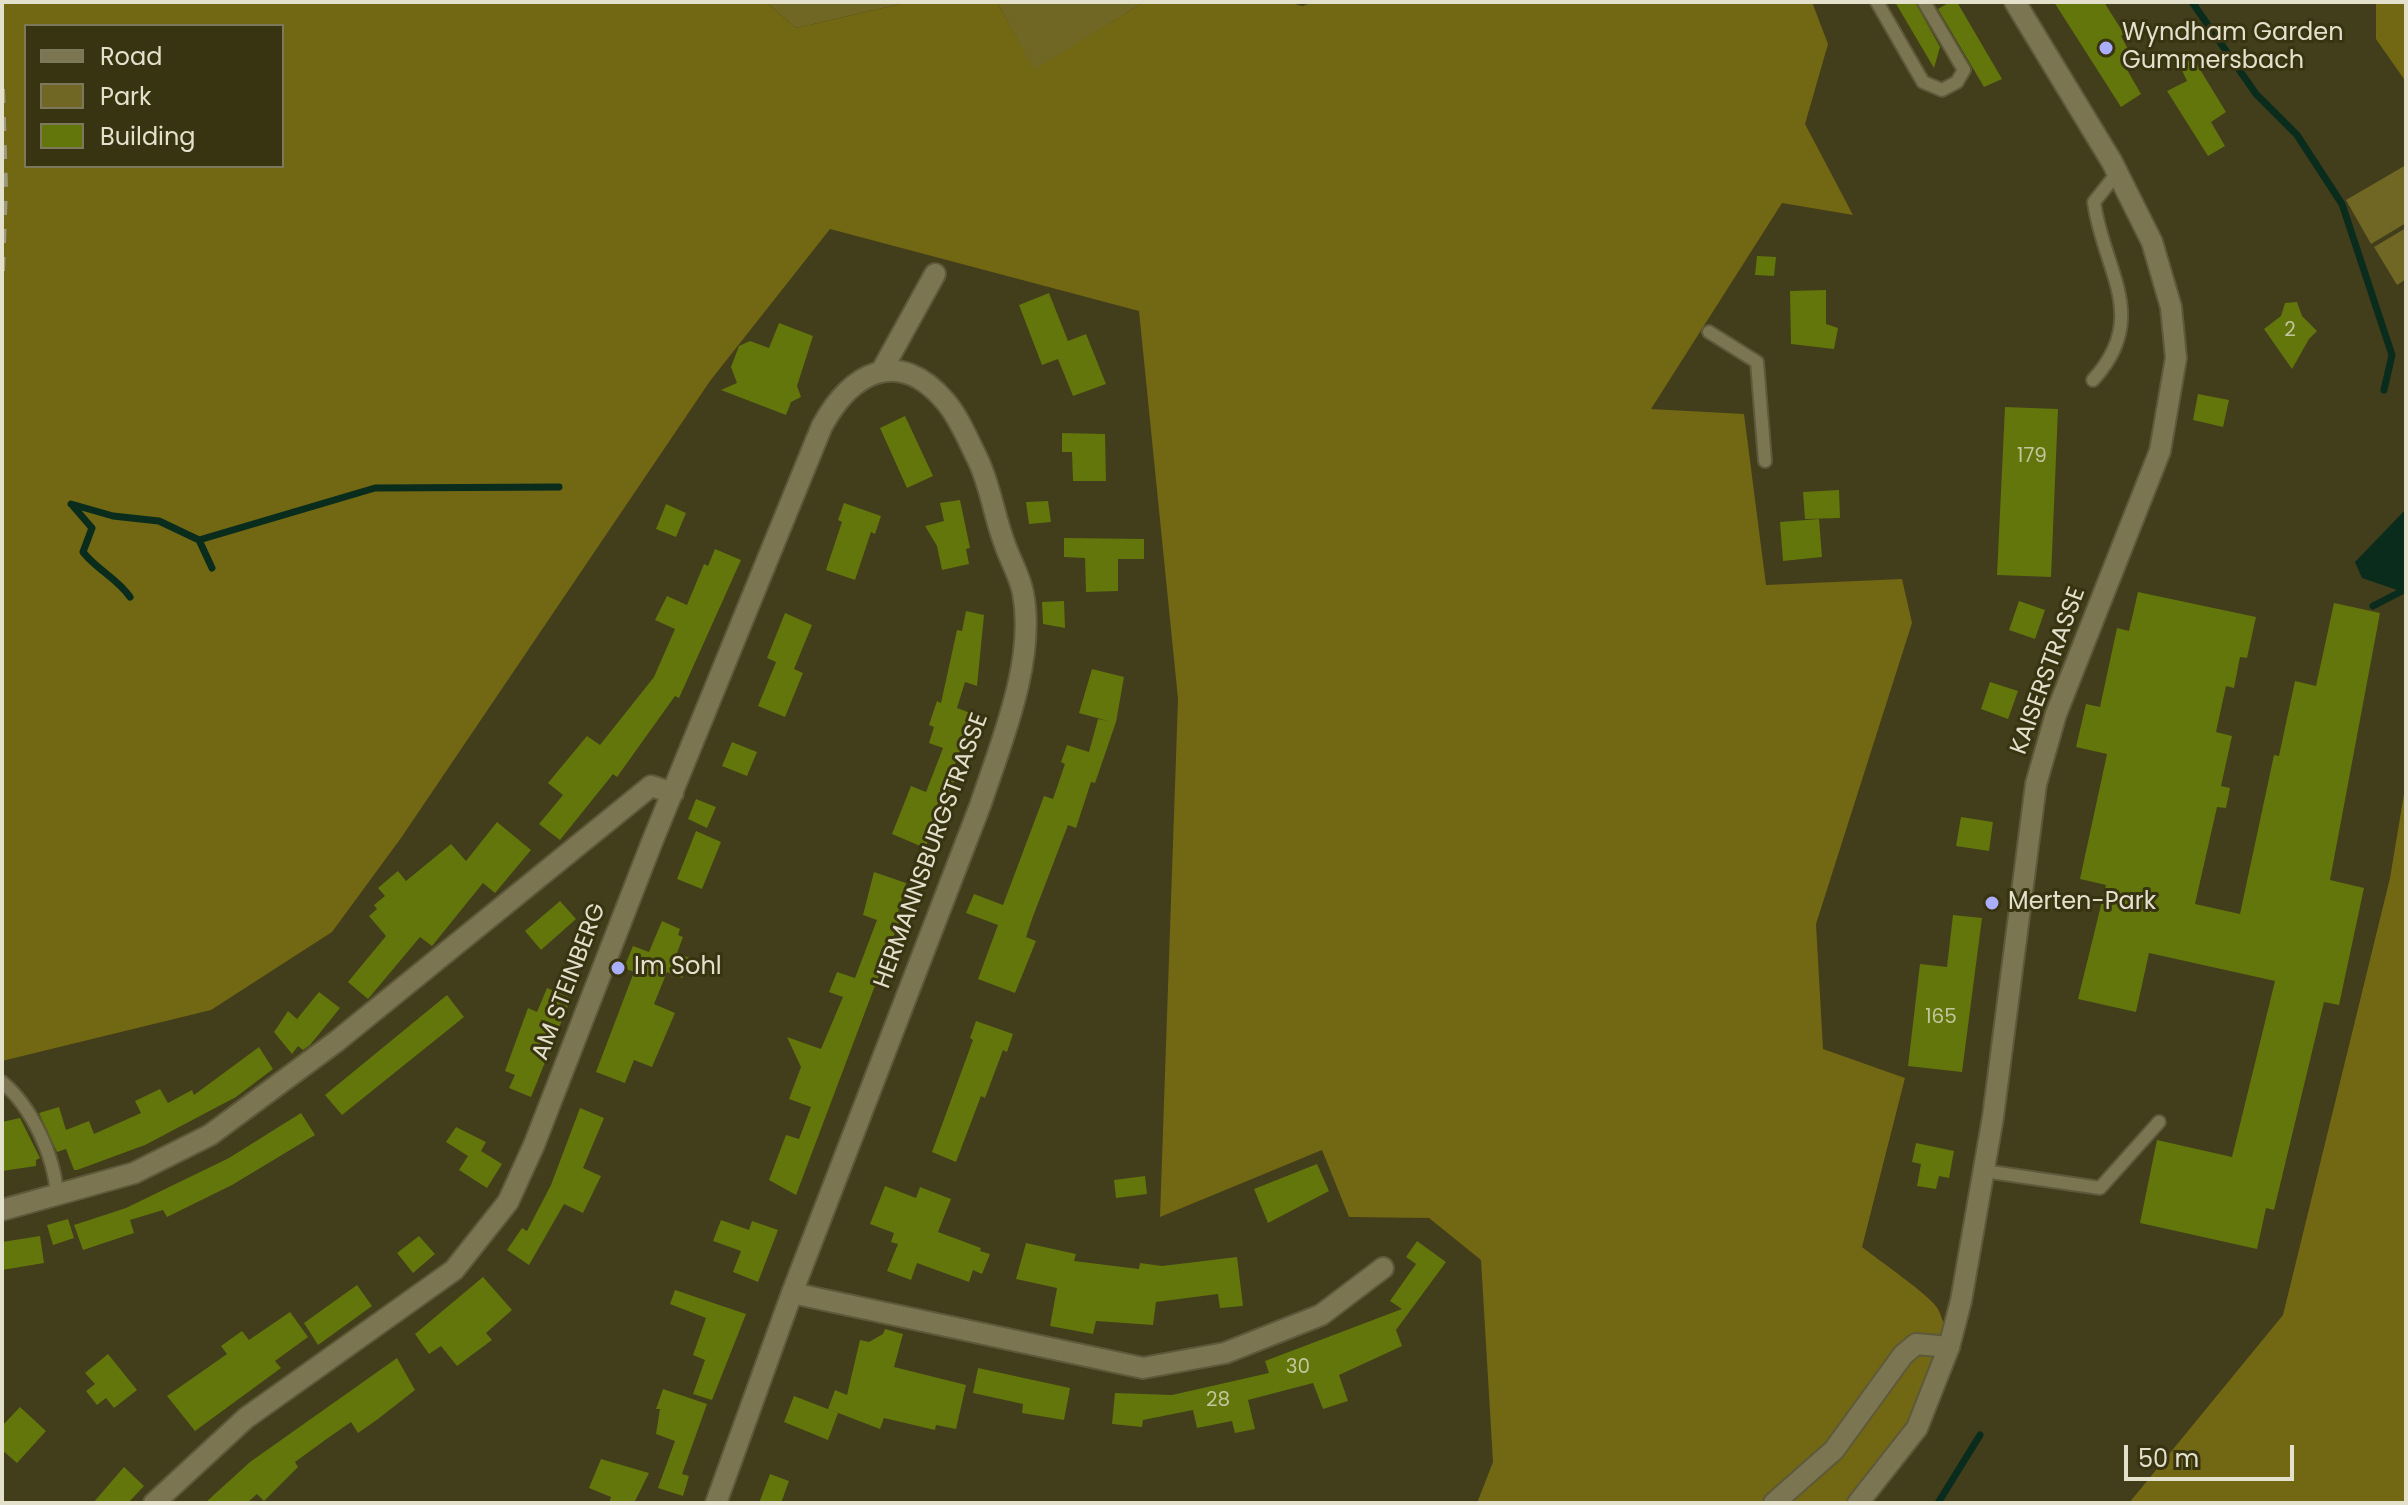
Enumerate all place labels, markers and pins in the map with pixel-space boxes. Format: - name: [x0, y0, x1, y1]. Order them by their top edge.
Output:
- place label: Wyndham Garden Gummersbach: [2122, 20, 2344, 76]
- marker: Wyndham Garden Gummersbach: [2097, 39, 2115, 57]
- place label: Merten-Park: [2008, 889, 2156, 917]
- marker: Merten-Park: [1983, 894, 2001, 912]
- place label: Im Sohl: [634, 954, 722, 982]
- marker: Im Sohl: [609, 959, 627, 977]

